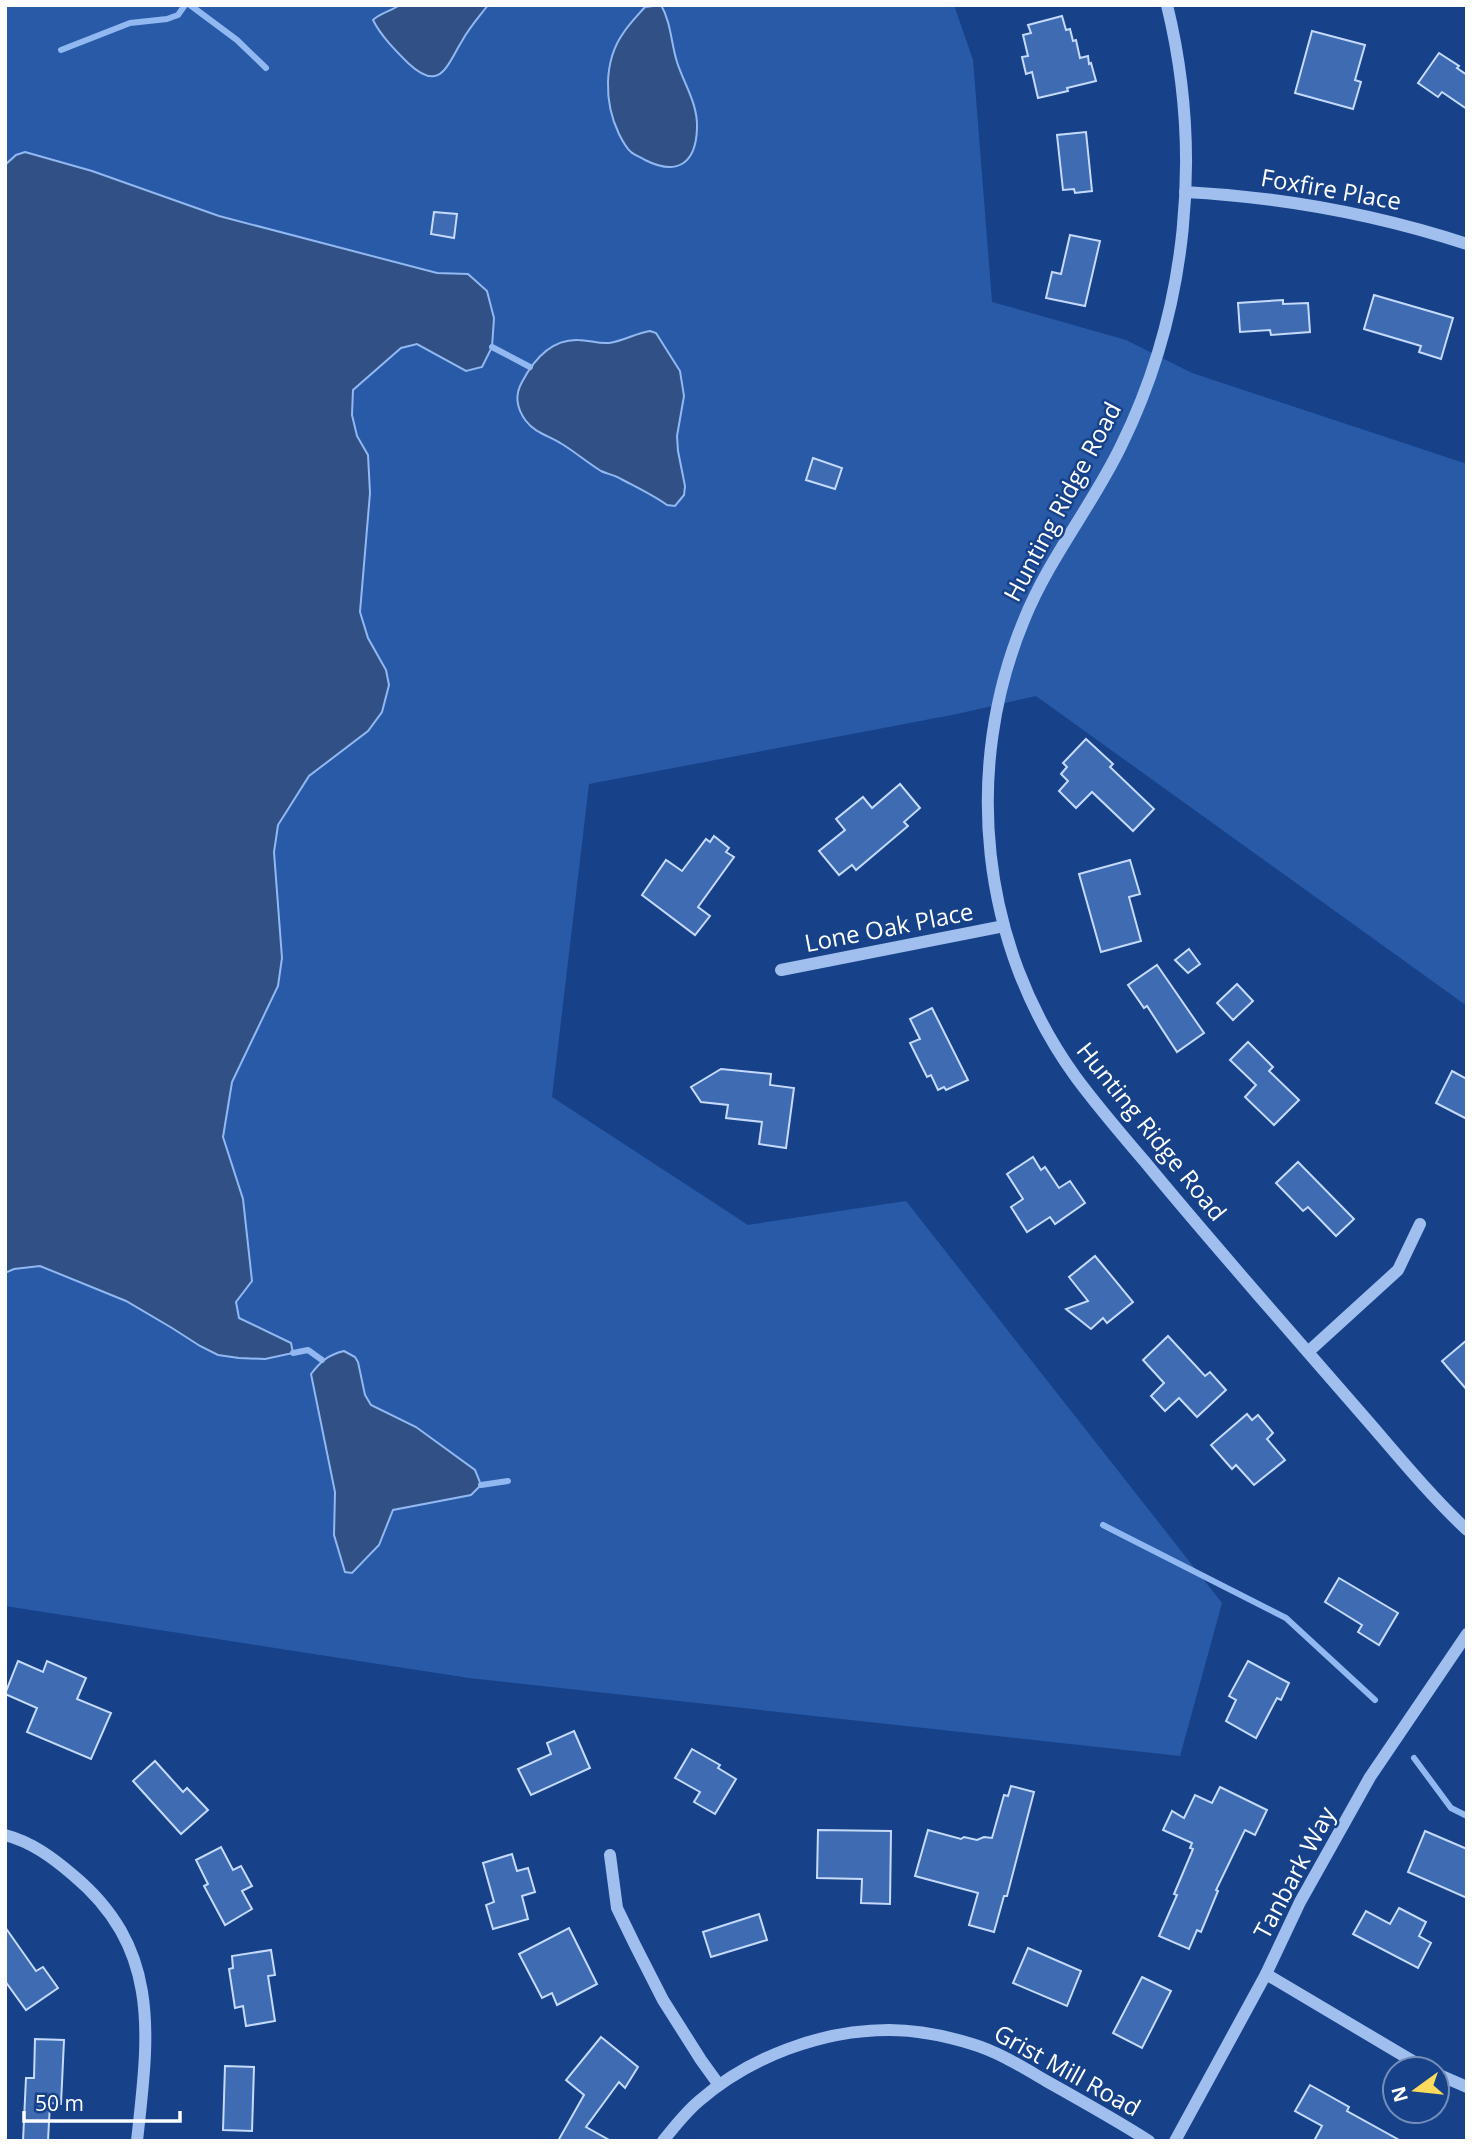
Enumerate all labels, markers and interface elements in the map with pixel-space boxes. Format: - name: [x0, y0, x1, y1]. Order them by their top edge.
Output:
- street label: Foxfire Place: [1259, 160, 1404, 217]
- street label: Hunting Ridge Road: [995, 396, 1128, 607]
- street label: Lone Oak Place: [802, 894, 976, 959]
- street label: Hunting Ridge Road: [1070, 1035, 1235, 1227]
- street label: Tanbark Way: [1245, 1799, 1343, 1944]
- street label: Grist Mill Road: [989, 2016, 1147, 2124]
- north arrow: [1381, 2055, 1451, 2125]
- scale bar: [24, 2080, 180, 2124]
- text: N: [1385, 2084, 1414, 2105]
- text: 50 m: [35, 2089, 84, 2117]

